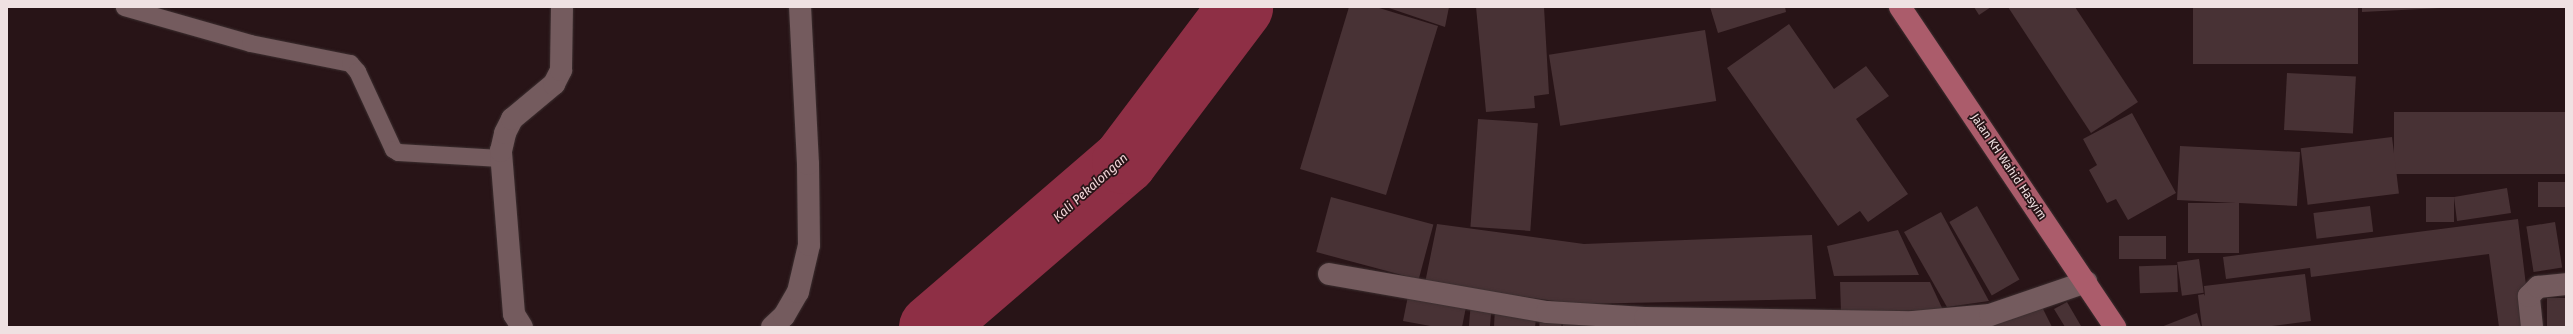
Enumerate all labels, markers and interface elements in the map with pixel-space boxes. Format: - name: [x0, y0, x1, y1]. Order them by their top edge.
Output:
- street label: Jalan KH Wahid Hasyim: [1967, 111, 2049, 223]
- water label: Kali Pekalongan: [1050, 150, 1132, 226]

